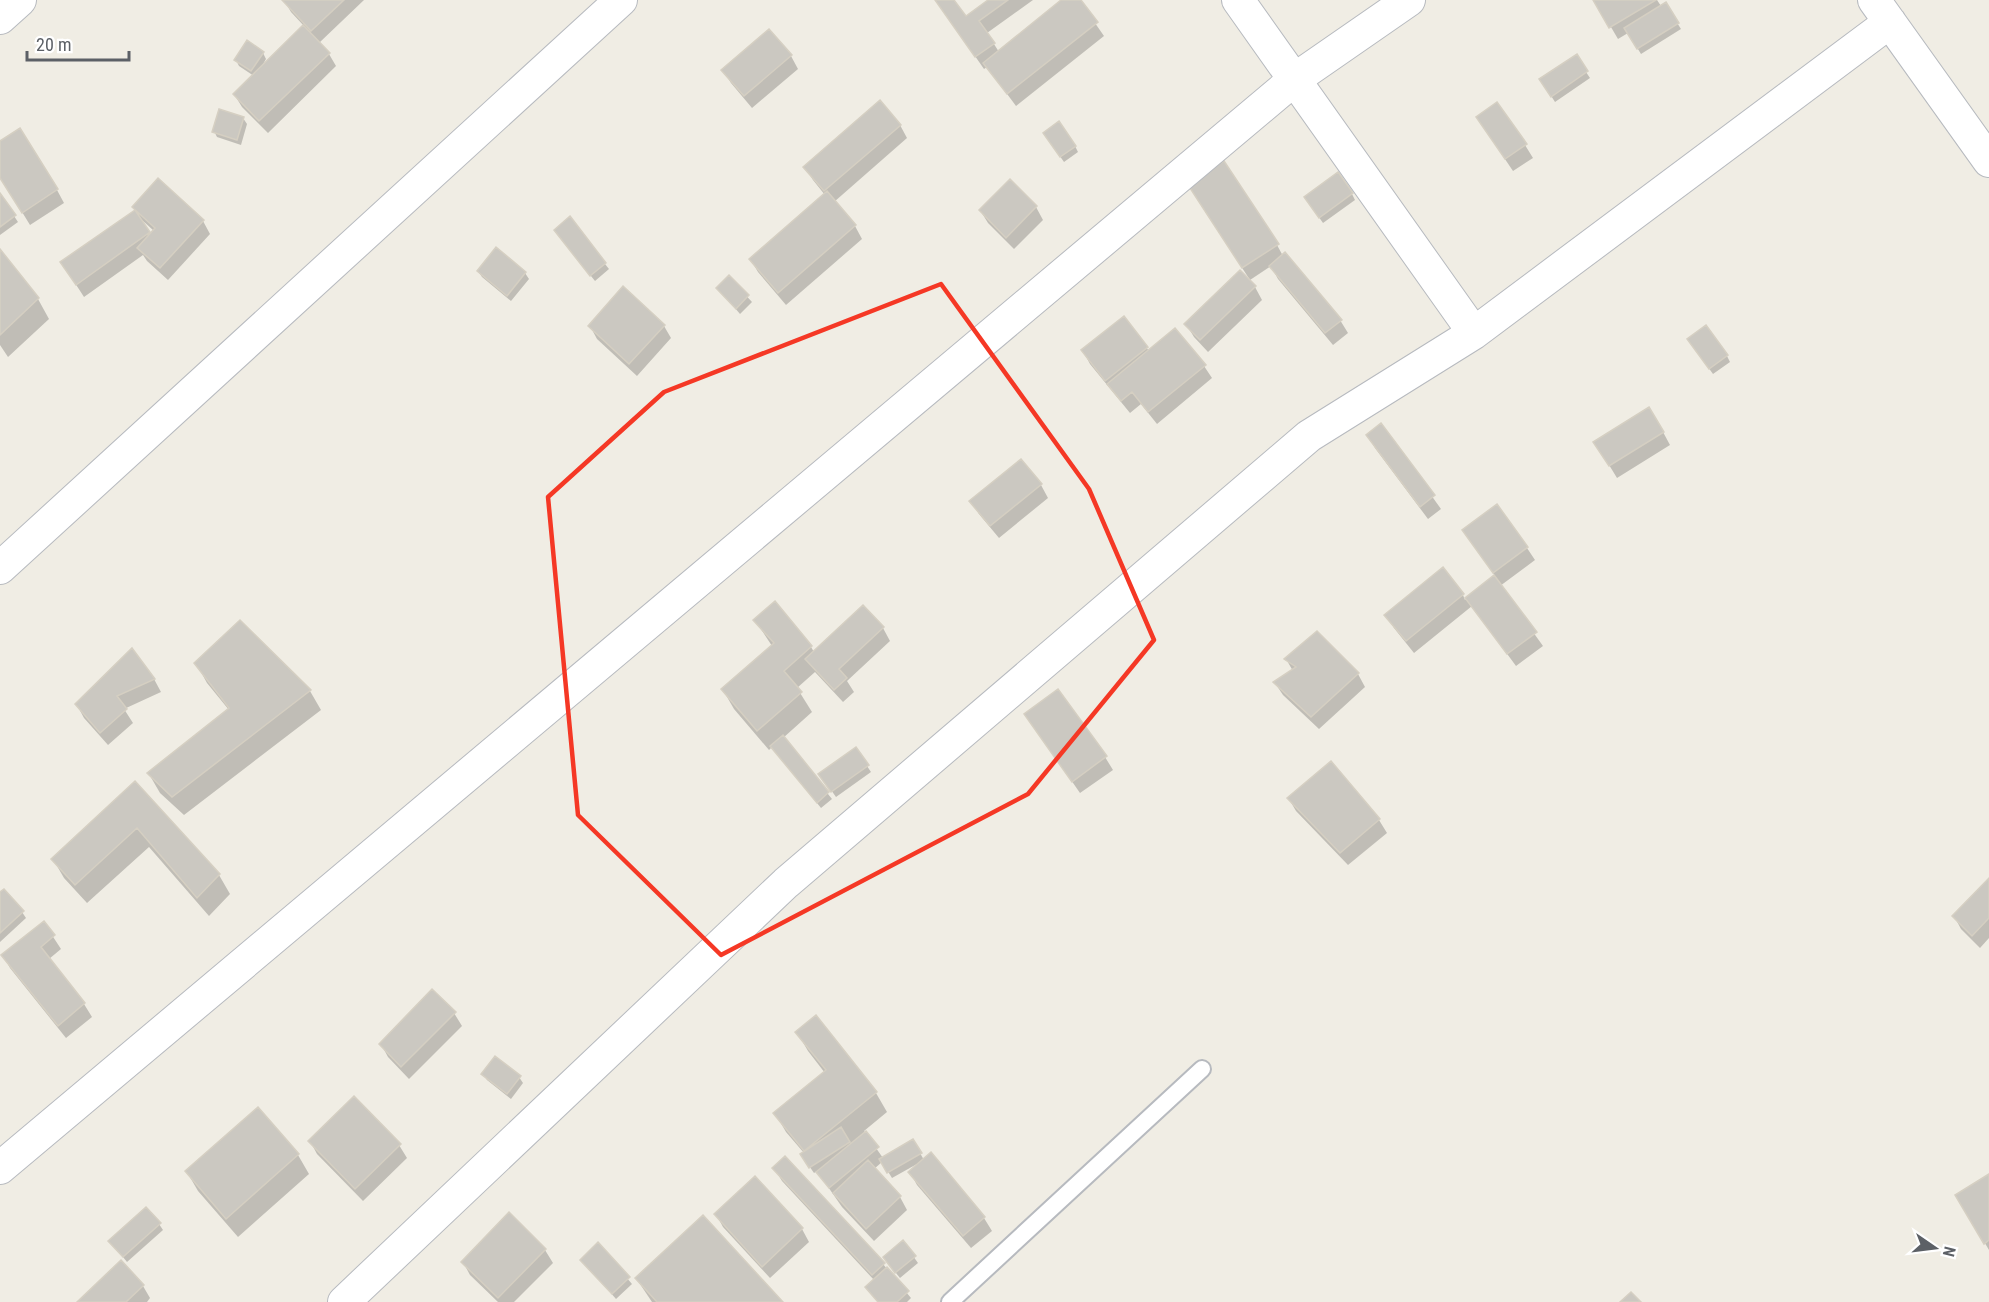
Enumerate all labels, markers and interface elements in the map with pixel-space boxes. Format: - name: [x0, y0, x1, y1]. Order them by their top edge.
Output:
- scale bar: [27, 24, 129, 62]
- text: 20 m: [36, 34, 71, 55]
- north arrow: [1905, 1218, 1965, 1278]
- text: N: [1939, 1244, 1959, 1259]

